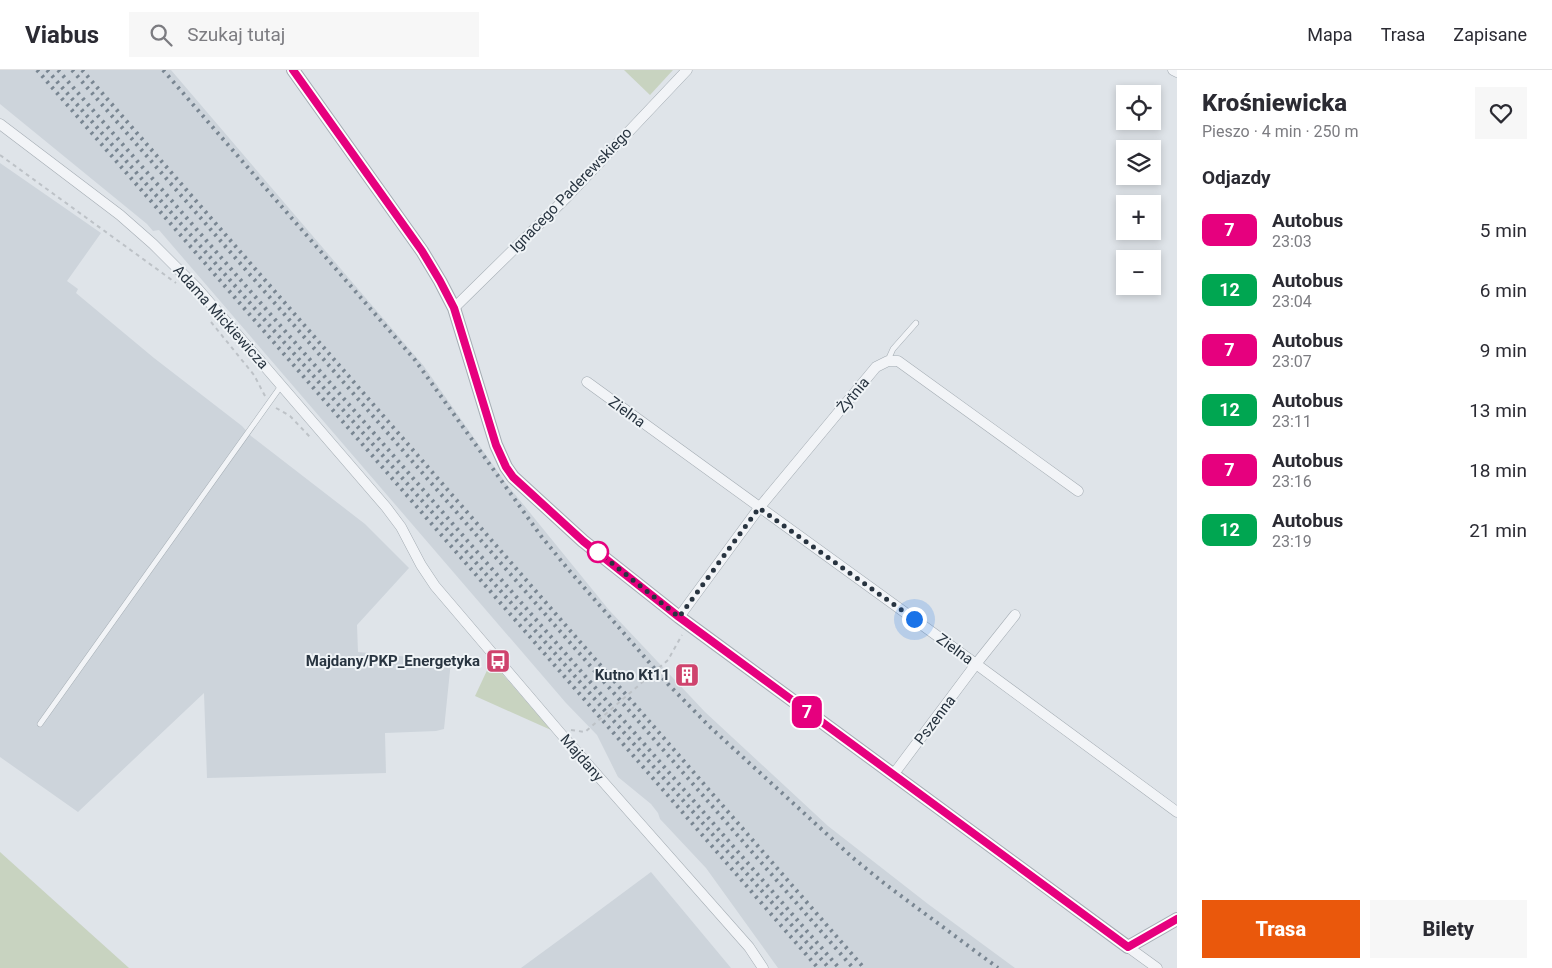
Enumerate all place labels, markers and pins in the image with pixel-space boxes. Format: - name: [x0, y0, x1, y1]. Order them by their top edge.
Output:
- unlabelled marker: [587, 541, 609, 563]
- bus stop icon: Majdany/PKP_Energetyka: [485, 648, 511, 674]
- place label: Majdany/PKP_Energetyka: [306, 652, 480, 670]
- building icon: Kutno Kt11: [674, 662, 700, 688]
- place label: Kutno Kt11: [595, 666, 670, 684]

